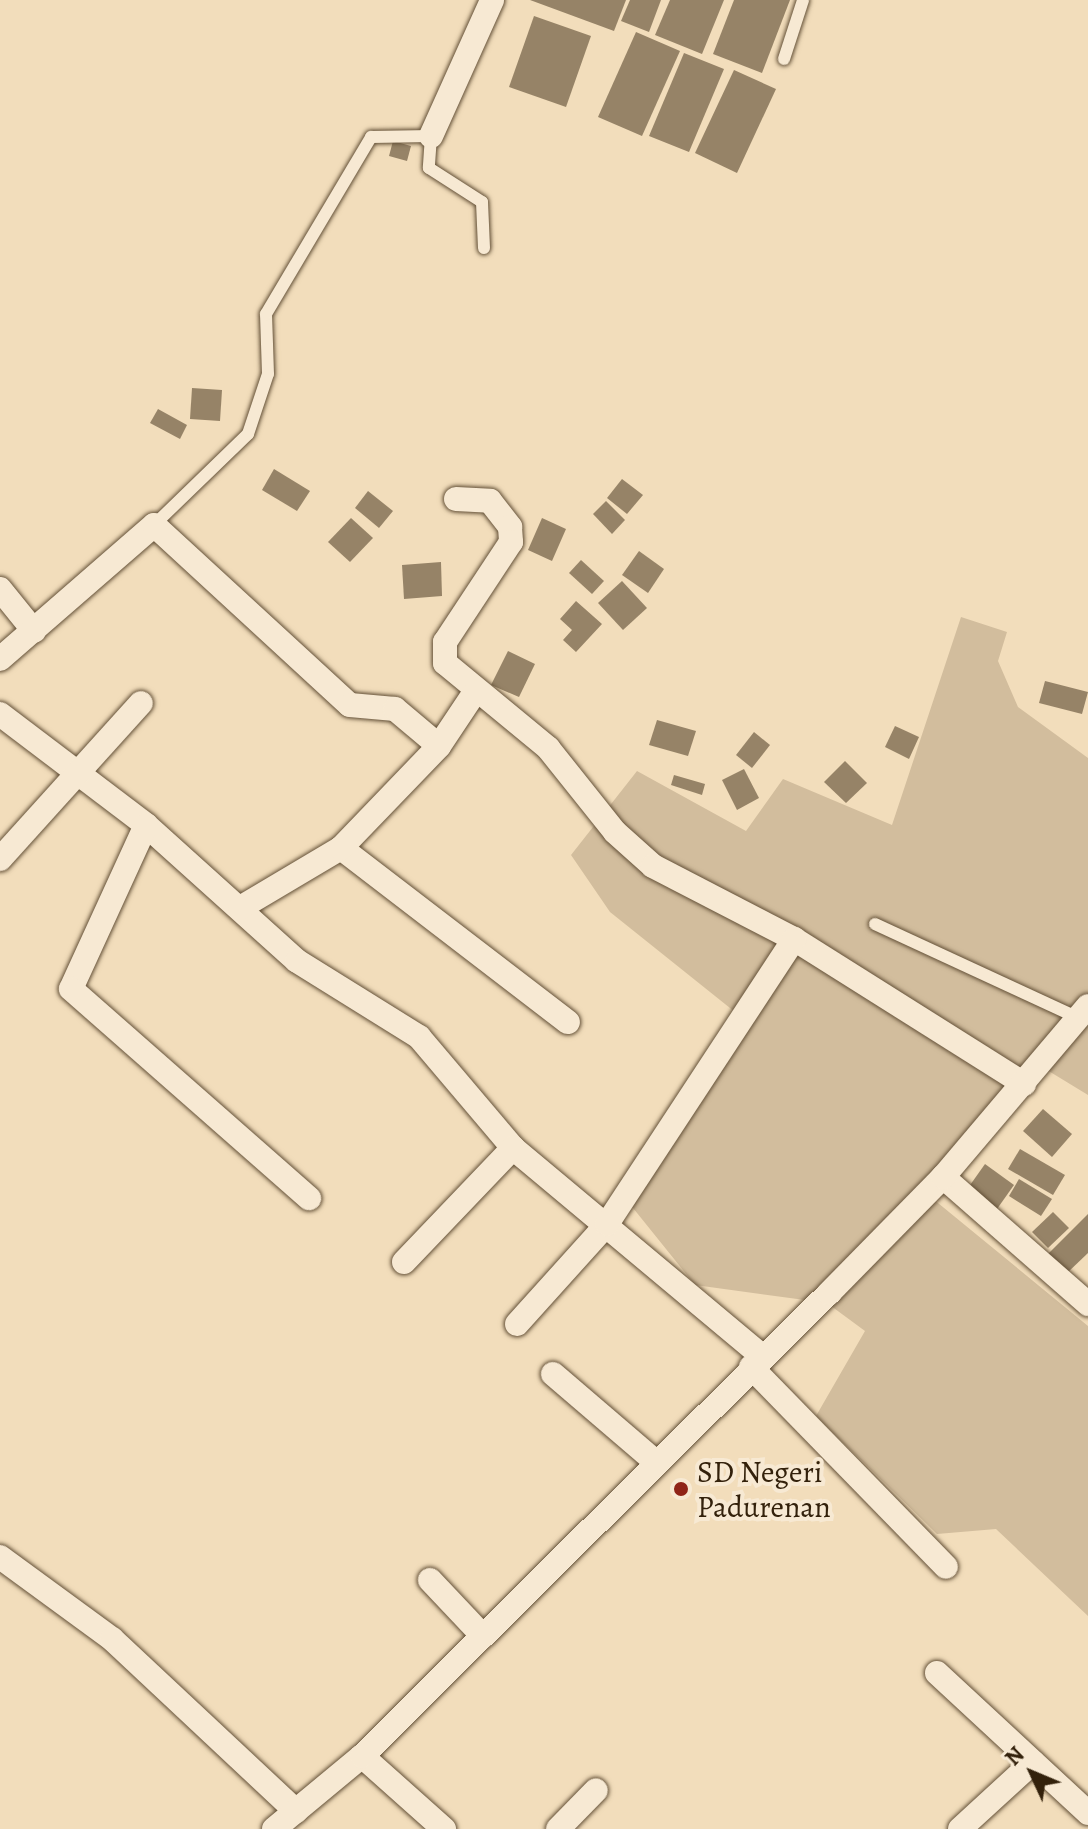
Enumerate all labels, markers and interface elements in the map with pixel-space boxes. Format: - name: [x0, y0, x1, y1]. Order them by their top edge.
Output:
- place label: SD Negeri Padurenan: [697, 1454, 831, 1524]
- marker: SD Negeri Padurenan: [672, 1480, 690, 1498]
- north arrow: [992, 1733, 1072, 1813]
- text: N: [998, 1740, 1031, 1773]

